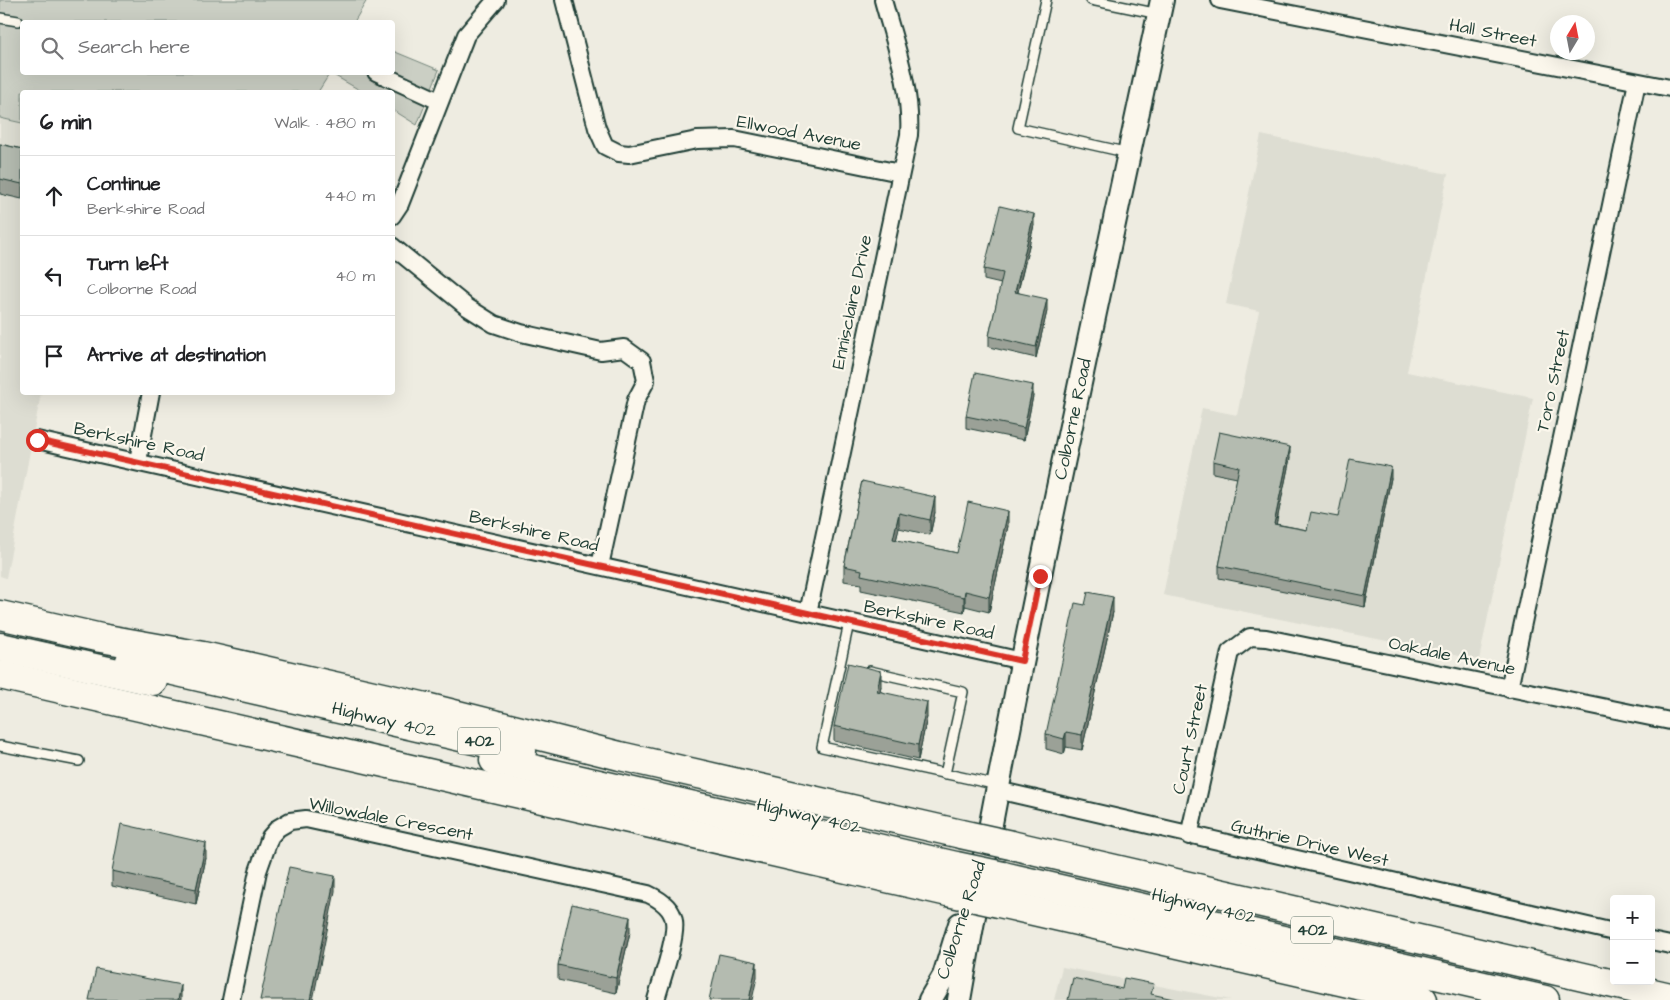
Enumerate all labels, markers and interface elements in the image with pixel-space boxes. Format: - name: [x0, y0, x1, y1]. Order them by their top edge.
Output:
- street label: Hall Street: [1447, 12, 1540, 54]
- north arrow: [1550, 15, 1595, 60]
- search box: [20, 20, 395, 75]
- icon: search: [38, 34, 66, 62]
- text: Search here: [78, 34, 190, 61]
- text: 6 min: [40, 108, 92, 137]
- street label: Ellwood Avenue: [735, 109, 863, 157]
- text: Walk · 480 m: [274, 112, 375, 134]
- text: Continue: [87, 171, 161, 198]
- icon: ahead: [40, 182, 68, 210]
- text: 440 m: [324, 185, 375, 207]
- text: Berkshire Road: [87, 198, 205, 220]
- street label: Ennisclaire Drive: [826, 232, 879, 372]
- text: Turn left: [87, 251, 168, 278]
- icon: left: [40, 262, 68, 290]
- text: 40 m: [335, 265, 375, 287]
- text: Colborne Road: [87, 278, 196, 300]
- street label: Toro Street: [1530, 327, 1576, 435]
- icon: arrive: [40, 342, 68, 370]
- text: Arrive at destination: [87, 342, 266, 369]
- street label: Colborne Road: [1047, 356, 1097, 482]
- street label: Berkshire Road: [72, 416, 206, 468]
- route start: [26, 429, 49, 452]
- street label: Berkshire Road: [467, 504, 601, 558]
- route end: [1029, 565, 1052, 588]
- street label: Berkshire Road: [862, 594, 996, 646]
- street label: Oakdale Avenue: [1386, 630, 1518, 682]
- street label: Court Street: [1166, 681, 1214, 796]
- street label: Highway 402: [330, 695, 440, 744]
- road number: 402: [458, 728, 500, 754]
- street label: Willowdale Crescent: [307, 791, 476, 847]
- street label: Highway 402: [754, 792, 864, 841]
- street label: Guthrie Drive West: [1229, 813, 1392, 873]
- street label: Colborne Road: [930, 858, 992, 982]
- street label: Highway 402: [1149, 882, 1259, 931]
- map controls: [1610, 895, 1655, 985]
- button: +: [1610, 895, 1655, 940]
- road number: 402: [1291, 916, 1333, 944]
- button: −: [1610, 940, 1655, 985]

